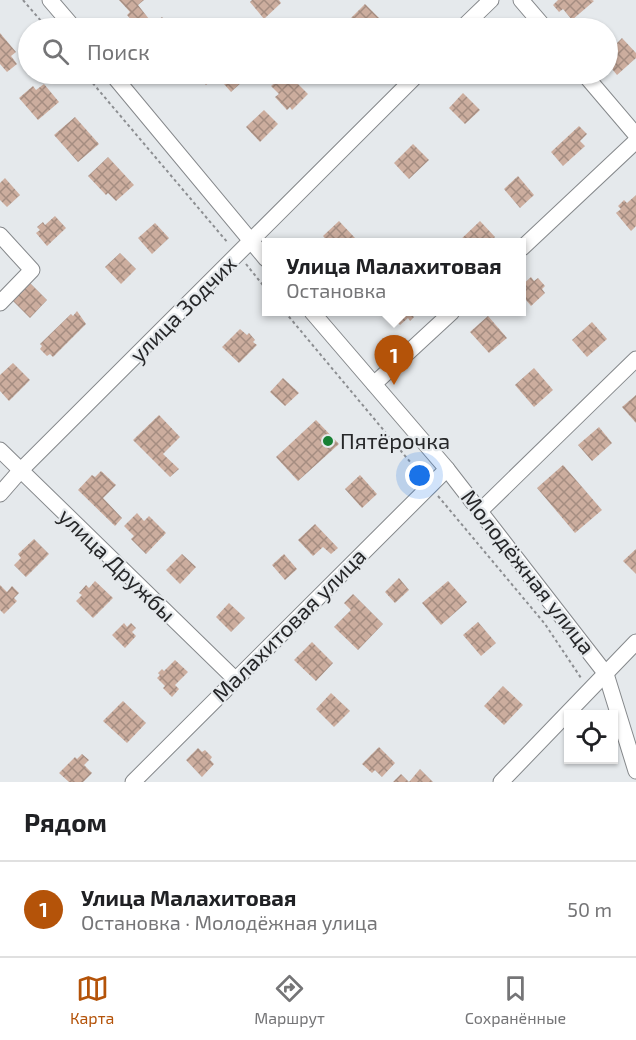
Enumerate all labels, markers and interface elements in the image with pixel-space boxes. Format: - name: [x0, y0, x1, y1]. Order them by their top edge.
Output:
- search box: [18, 18, 618, 84]
- icon: search: [39, 35, 72, 68]
- text: Поиск: [87, 38, 150, 64]
- popup: [262, 238, 526, 316]
- street label: улица Зодчих: [124, 249, 242, 368]
- text: Улица Малахитовая: [286, 252, 502, 278]
- text: Остановка: [286, 278, 386, 302]
- pin: 1: [374, 336, 414, 385]
- place label: Пятёрочка: [340, 427, 450, 453]
- marker: Пятёрочка: [321, 434, 335, 448]
- your location: [405, 461, 434, 490]
- street label: Молодёжная улица: [456, 484, 601, 659]
- street label: улица Дружбы: [53, 502, 181, 627]
- street label: Малахитовая улица: [206, 542, 371, 707]
- map controls: [564, 710, 618, 764]
- button: locate: [564, 710, 618, 764]
- text: Рядом: [24, 806, 107, 837]
- text: Улица Малахитовая: [81, 884, 296, 910]
- text: 1: [39, 897, 48, 921]
- text: 50 m: [567, 897, 612, 921]
- text: Остановка · Молодёжная улица: [81, 910, 378, 934]
- tab: Карта: [70, 972, 114, 1027]
- tab: Маршрут: [254, 972, 325, 1027]
- tab: Сохранённые: [465, 972, 566, 1027]

